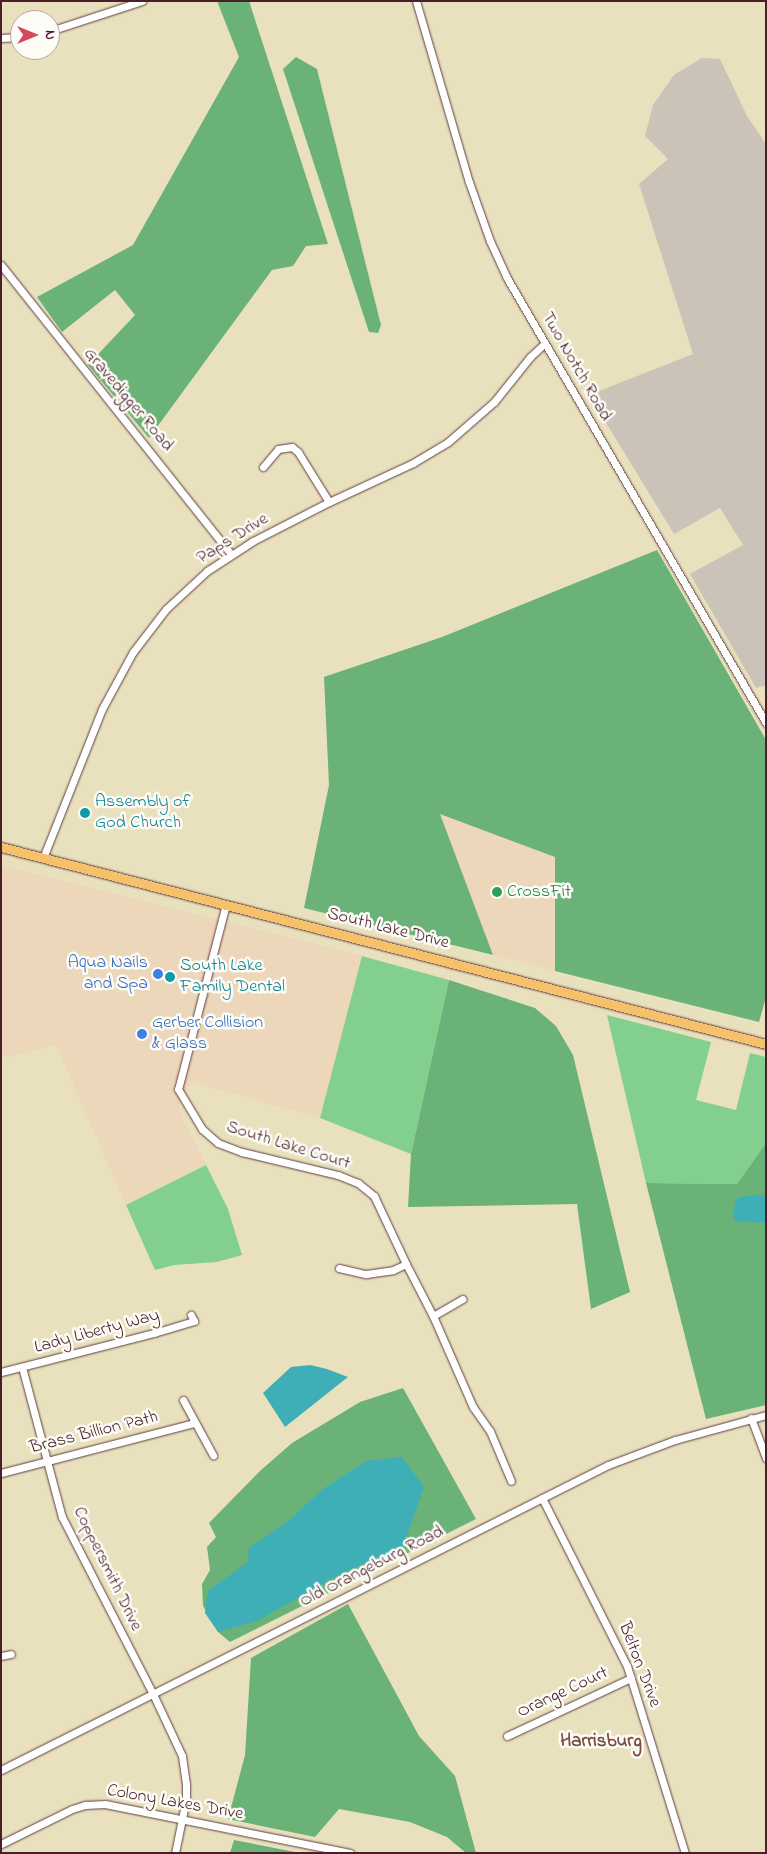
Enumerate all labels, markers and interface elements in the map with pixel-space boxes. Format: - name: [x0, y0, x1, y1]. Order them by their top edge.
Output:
- north arrow: [10, 10, 60, 60]
- text: N: [39, 30, 60, 40]
- street label: Two Notch Road: [536, 309, 616, 425]
- street label: Gravedigger Road: [78, 344, 178, 456]
- street label: Paps Drive: [193, 509, 273, 569]
- place label: Assembly of God Church: [95, 792, 191, 834]
- marker: Assembly of God Church: [79, 807, 91, 819]
- place label: CrossFit: [507, 881, 571, 903]
- marker: CrossFit: [491, 886, 503, 898]
- street label: South Lake Drive: [325, 903, 451, 955]
- place label: Aqua Nails and Spa: [68, 953, 148, 996]
- place label: South Lake Family Dental: [180, 956, 285, 999]
- marker: Aqua Nails and Spa: [152, 968, 164, 980]
- marker: South Lake Family Dental: [164, 971, 176, 983]
- place label: Gerber Collision & Glass: [152, 1013, 263, 1056]
- marker: Gerber Collision & Glass: [136, 1028, 148, 1040]
- street label: South Lake Court: [224, 1117, 352, 1175]
- street label: Lady Liberty Way: [32, 1305, 162, 1359]
- street label: Brass Billion Path: [28, 1407, 160, 1459]
- street label: Coppersmith Drive: [68, 1503, 146, 1635]
- street label: Old Orangeburg Road: [296, 1521, 448, 1613]
- street label: Belton Drive: [613, 1619, 665, 1711]
- street label: Orange Court: [514, 1663, 612, 1723]
- district label: Harrisburg: [560, 1731, 642, 1753]
- street label: Colony Lakes Drive: [105, 1780, 245, 1826]

